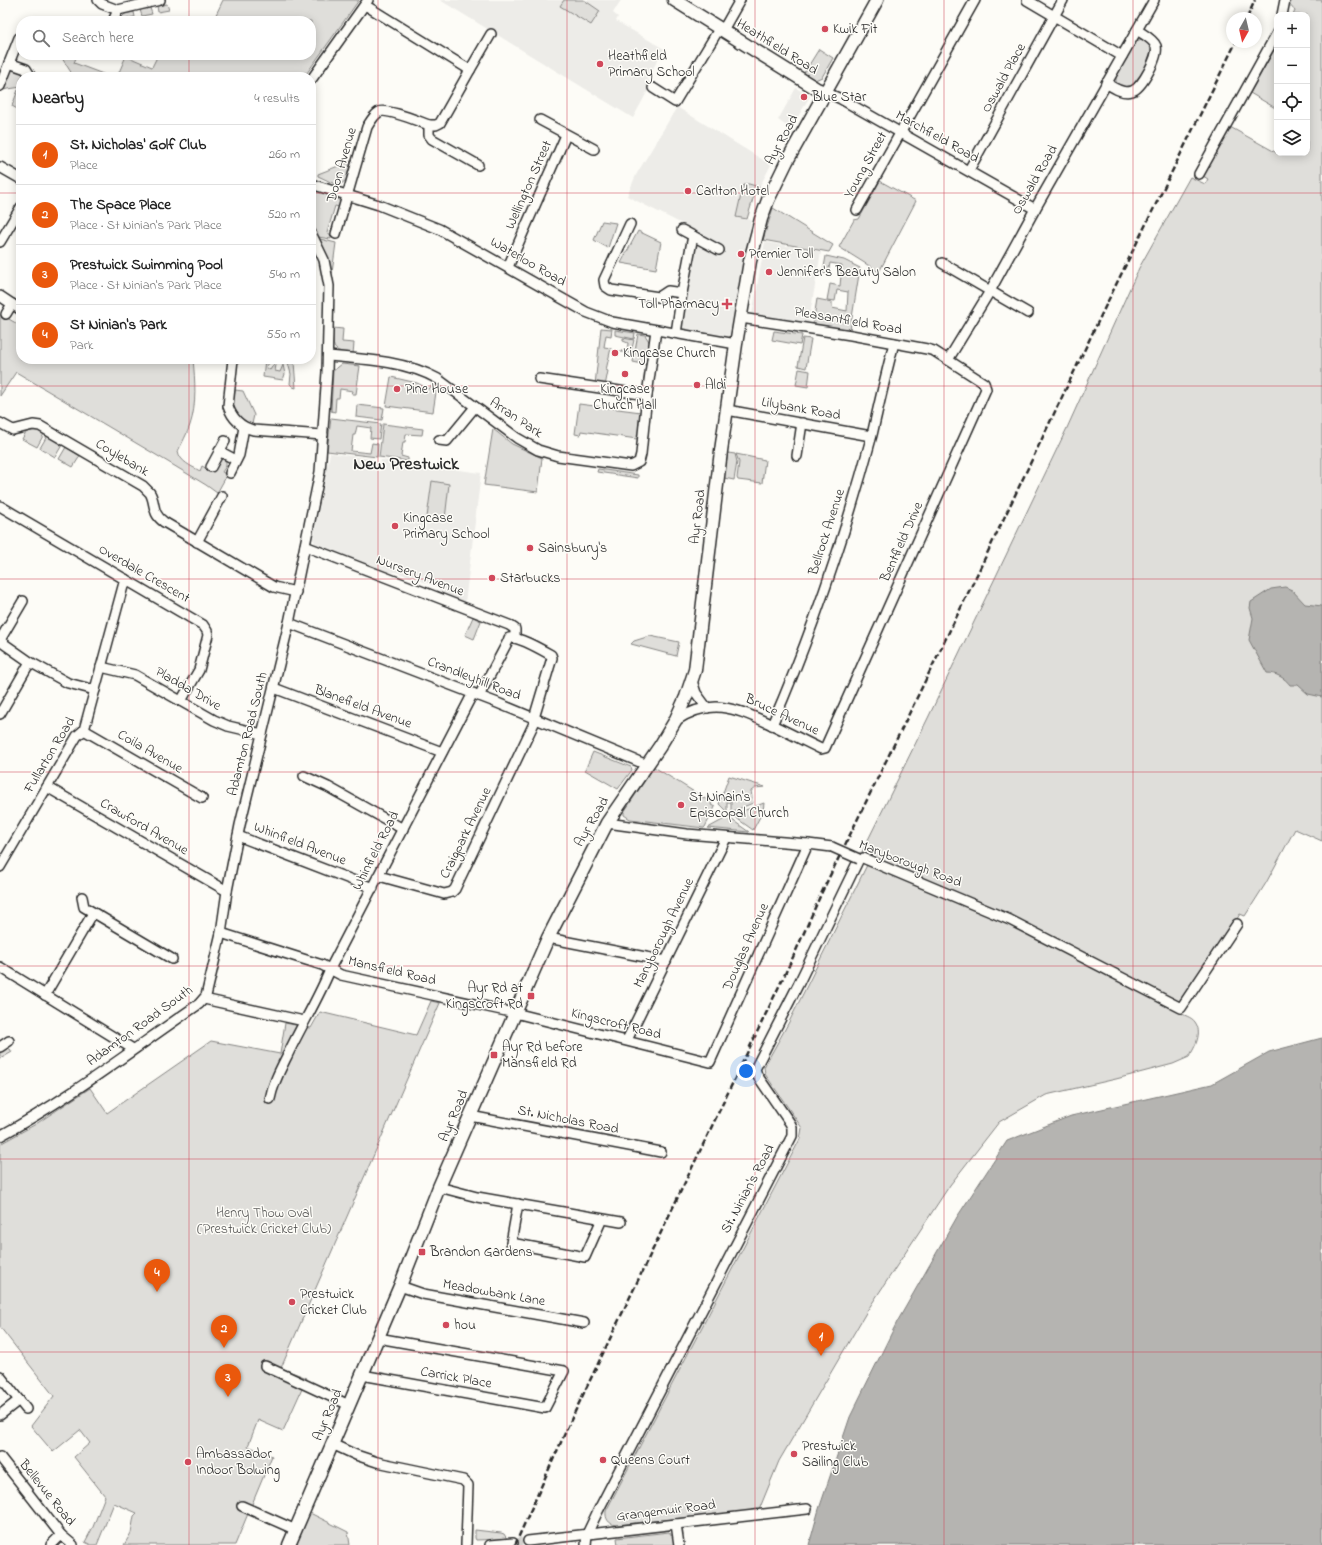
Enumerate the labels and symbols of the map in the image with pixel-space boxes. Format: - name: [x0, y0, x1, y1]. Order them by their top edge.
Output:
- north arrow: [1226, 12, 1262, 48]
- street label: Heathfield Road: [732, 14, 822, 81]
- place label: Kwik Fit: [833, 19, 878, 40]
- marker: Kwik Fit: [820, 24, 830, 34]
- street label: Oswald Place: [976, 39, 1032, 117]
- place label: Heathfield Primary School: [608, 46, 695, 84]
- marker: Heathfield Primary School: [595, 59, 605, 69]
- place label: Blue Star: [811, 87, 867, 108]
- marker: Blue Star: [799, 92, 809, 102]
- street label: Marchfield Road: [891, 105, 983, 169]
- street label: Ayr Road: [760, 111, 805, 170]
- street label: Doon Avenue: [321, 124, 363, 206]
- street label: Young Street: [839, 128, 894, 203]
- street label: Wellington Street: [500, 137, 559, 233]
- street label: Oswald Road: [1007, 141, 1063, 219]
- place label: Carlton Hotel: [696, 181, 769, 202]
- marker: Carlton Hotel: [683, 186, 693, 196]
- street label: Waterloo Road: [486, 232, 570, 292]
- place label: Premier Toll: [749, 244, 813, 265]
- marker: Premier Toll: [736, 249, 746, 259]
- place label: Jennifer's Beauty Salon: [777, 262, 916, 284]
- marker: Jennifer's Beauty Salon: [764, 267, 774, 277]
- place label: Toll Pharmacy: [638, 294, 719, 316]
- marker: Toll Pharmacy: [722, 299, 732, 309]
- street label: Pleasantfield Road: [792, 301, 904, 341]
- place label: Kingcase Church: [623, 343, 716, 365]
- marker: Kingcase Church: [610, 348, 620, 358]
- marker: Kingcase Church Hall: [620, 369, 630, 379]
- place label: Aldi: [705, 375, 726, 396]
- place label: Pine House: [405, 379, 469, 400]
- place label: Kingcase Church Hall: [593, 379, 657, 416]
- marker: Aldi: [692, 380, 702, 390]
- marker: Pine House: [392, 384, 402, 394]
- street label: Arran Park: [485, 392, 548, 444]
- street label: Lilybank Road: [760, 392, 842, 427]
- street label: Coylebank: [91, 434, 154, 484]
- district label: New Prestwick: [353, 452, 460, 478]
- street label: Bellrock Avenue: [803, 485, 851, 579]
- street label: Ayr Road: [684, 488, 713, 546]
- street label: Bentfield Drive: [875, 498, 929, 586]
- place label: Kingcase Primary School: [403, 508, 490, 546]
- marker: Kingcase Primary School: [390, 521, 400, 531]
- place label: Sainsbury's: [538, 538, 607, 560]
- street label: Overdale Crescent: [94, 539, 194, 609]
- marker: Sainsbury's: [525, 543, 535, 553]
- street label: Nursery Avenue: [373, 550, 468, 604]
- place label: Starbucks: [500, 568, 560, 589]
- marker: Starbucks: [487, 573, 497, 583]
- street label: Crandleyhill Road: [424, 652, 524, 707]
- street label: Pladda Drive: [151, 662, 226, 717]
- street label: Adamton Road South: [222, 670, 274, 798]
- street label: Blanefield Avenue: [310, 679, 415, 735]
- street label: Bruce Avenue: [741, 688, 823, 742]
- street label: Fullarton Road: [18, 713, 81, 798]
- street label: Coila Avenue: [113, 725, 187, 780]
- street label: Craigpark Avenue: [435, 783, 498, 883]
- place label: St Ninain's Episcopal Church: [689, 787, 789, 824]
- street label: Crawford Avenue: [96, 793, 193, 861]
- street label: Ayr Road: [569, 793, 616, 851]
- marker: St Ninain's Episcopal Church: [676, 800, 686, 810]
- street label: Whinfield Road: [347, 808, 405, 894]
- street label: Whinfield Avenue: [251, 817, 350, 872]
- street label: Maryborough Road: [855, 835, 965, 894]
- street label: Maryborough Avenue: [628, 874, 701, 992]
- street label: Douglas Avenue: [717, 899, 776, 995]
- street label: Mansfield Road: [346, 951, 438, 991]
- place label: Ayr Rd at Kingscroft Rd: [446, 978, 523, 1016]
- street label: Adamton Road South: [83, 980, 197, 1072]
- marker: Ayr Rd at Kingscroft Rd: [526, 991, 536, 1001]
- street label: Kingscroft Road: [569, 1003, 663, 1046]
- place label: Ayr Rd before Mansfield Rd: [502, 1037, 583, 1074]
- marker: Ayr Rd before Mansfield Rd: [489, 1050, 499, 1060]
- your location: [736, 1061, 756, 1081]
- street label: Ayr Road: [434, 1087, 475, 1146]
- street label: St. Nicholas Road: [516, 1100, 621, 1140]
- street label: St. Ninian's Road: [716, 1140, 780, 1237]
- park label: Henry Thow Oval (Prestwick Cricket Club): [197, 1203, 331, 1240]
- place label: Brandon Gardens: [429, 1242, 533, 1263]
- marker: Brandon Gardens: [417, 1247, 427, 1257]
- pin: 4: [144, 1259, 170, 1292]
- street label: Meadowbank Lane: [441, 1274, 548, 1312]
- place label: Prestwick Cricket Club: [300, 1284, 367, 1321]
- marker: Prestwick Cricket Club: [287, 1297, 297, 1307]
- pin: 2: [211, 1315, 237, 1348]
- place label: hou: [454, 1315, 476, 1336]
- marker: hou: [441, 1320, 451, 1330]
- pin: 1: [808, 1323, 834, 1356]
- street label: Carrick Place: [419, 1361, 494, 1395]
- pin: 3: [215, 1364, 241, 1397]
- street label: Ayr Road: [308, 1386, 349, 1445]
- place label: Prestwick Sailing Club: [802, 1436, 869, 1474]
- place label: Ambassador Indoor Bolwing: [196, 1444, 280, 1482]
- marker: Prestwick Sailing Club: [789, 1449, 799, 1459]
- place label: Queens Court: [611, 1450, 690, 1471]
- street label: Bellevue Road: [13, 1454, 80, 1531]
- marker: Queens Court: [598, 1455, 608, 1465]
- marker: Ambassador Indoor Bolwing: [183, 1457, 193, 1467]
- street label: Grangemuir Road: [615, 1494, 717, 1528]

